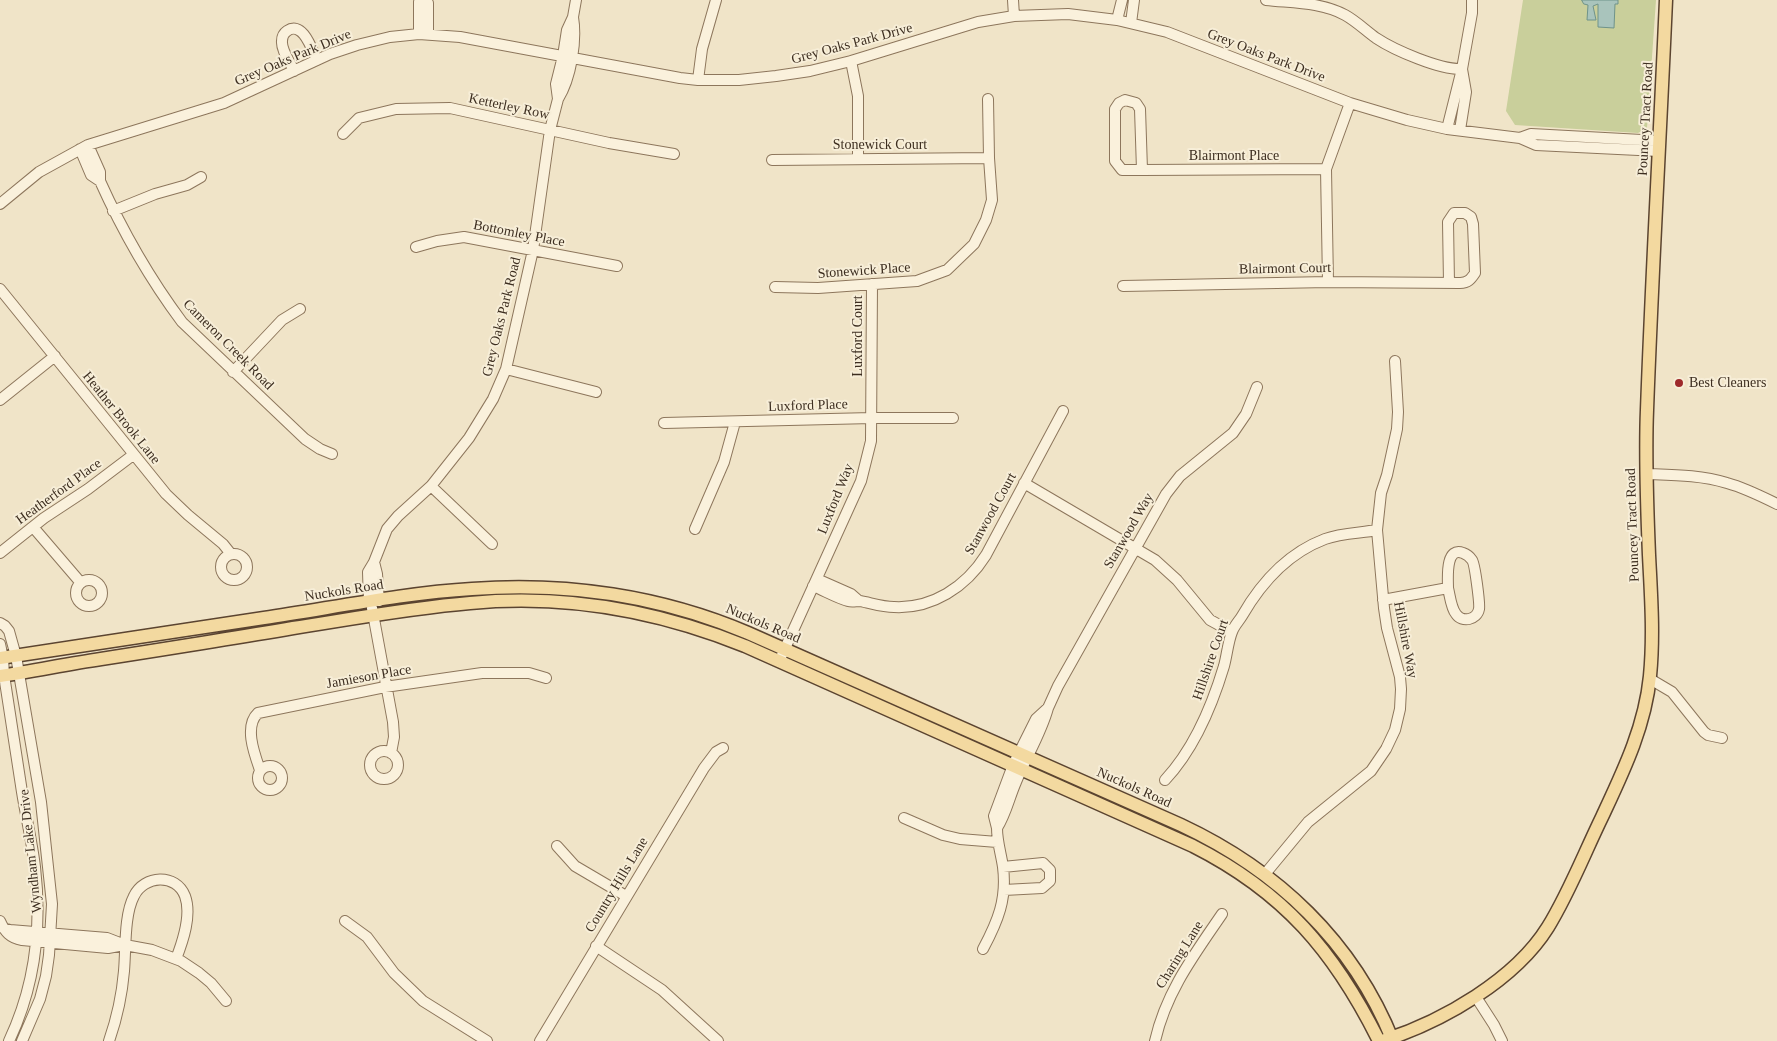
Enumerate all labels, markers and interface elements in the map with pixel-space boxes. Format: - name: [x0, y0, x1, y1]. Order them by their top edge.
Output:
- street label: Grey Oaks Park Drive: [790, 20, 914, 68]
- street label: Grey Oaks Park Drive: [232, 26, 354, 90]
- street label: Grey Oaks Park Drive: [1205, 26, 1327, 86]
- street label: Pouncey Tract Road: [1635, 62, 1657, 176]
- street label: Ketterley Row: [467, 90, 551, 124]
- street label: Stonewick Court: [833, 137, 927, 153]
- street label: Blairmont Place: [1189, 148, 1279, 164]
- street label: Bottomley Place: [472, 217, 566, 251]
- street label: Grey Oaks Park Road: [479, 256, 525, 378]
- street label: Stonewick Place: [817, 259, 911, 283]
- street label: Blairmont Court: [1239, 260, 1331, 278]
- street label: Luxford Court: [850, 295, 866, 377]
- street label: Cameron Creek Road: [179, 296, 277, 394]
- street label: Heather Brook Lane: [79, 368, 163, 468]
- place label: Best Cleaners: [1689, 375, 1766, 391]
- marker: Best Cleaners: [1673, 377, 1685, 389]
- street label: Luxford Place: [768, 396, 848, 416]
- street label: Heatherford Place: [13, 455, 105, 529]
- street label: Luxford Way: [814, 461, 858, 537]
- street label: Pouncey Tract Road: [1623, 468, 1643, 582]
- street label: Stanwood Court: [961, 470, 1021, 558]
- street label: Stanwood Way: [1101, 490, 1157, 572]
- street label: Nuckols Road: [303, 576, 385, 606]
- street label: Hillshire Way: [1389, 600, 1421, 680]
- street label: Nuckols Road: [723, 601, 803, 647]
- street label: Hillshire Court: [1189, 617, 1233, 703]
- street label: Jamieson Place: [325, 661, 413, 693]
- street label: Nuckols Road: [1094, 764, 1174, 812]
- street label: Wyndham Lake Drive: [16, 788, 46, 914]
- street label: Country Hills Lane: [582, 834, 652, 936]
- street label: Charing Lane: [1153, 918, 1207, 992]

